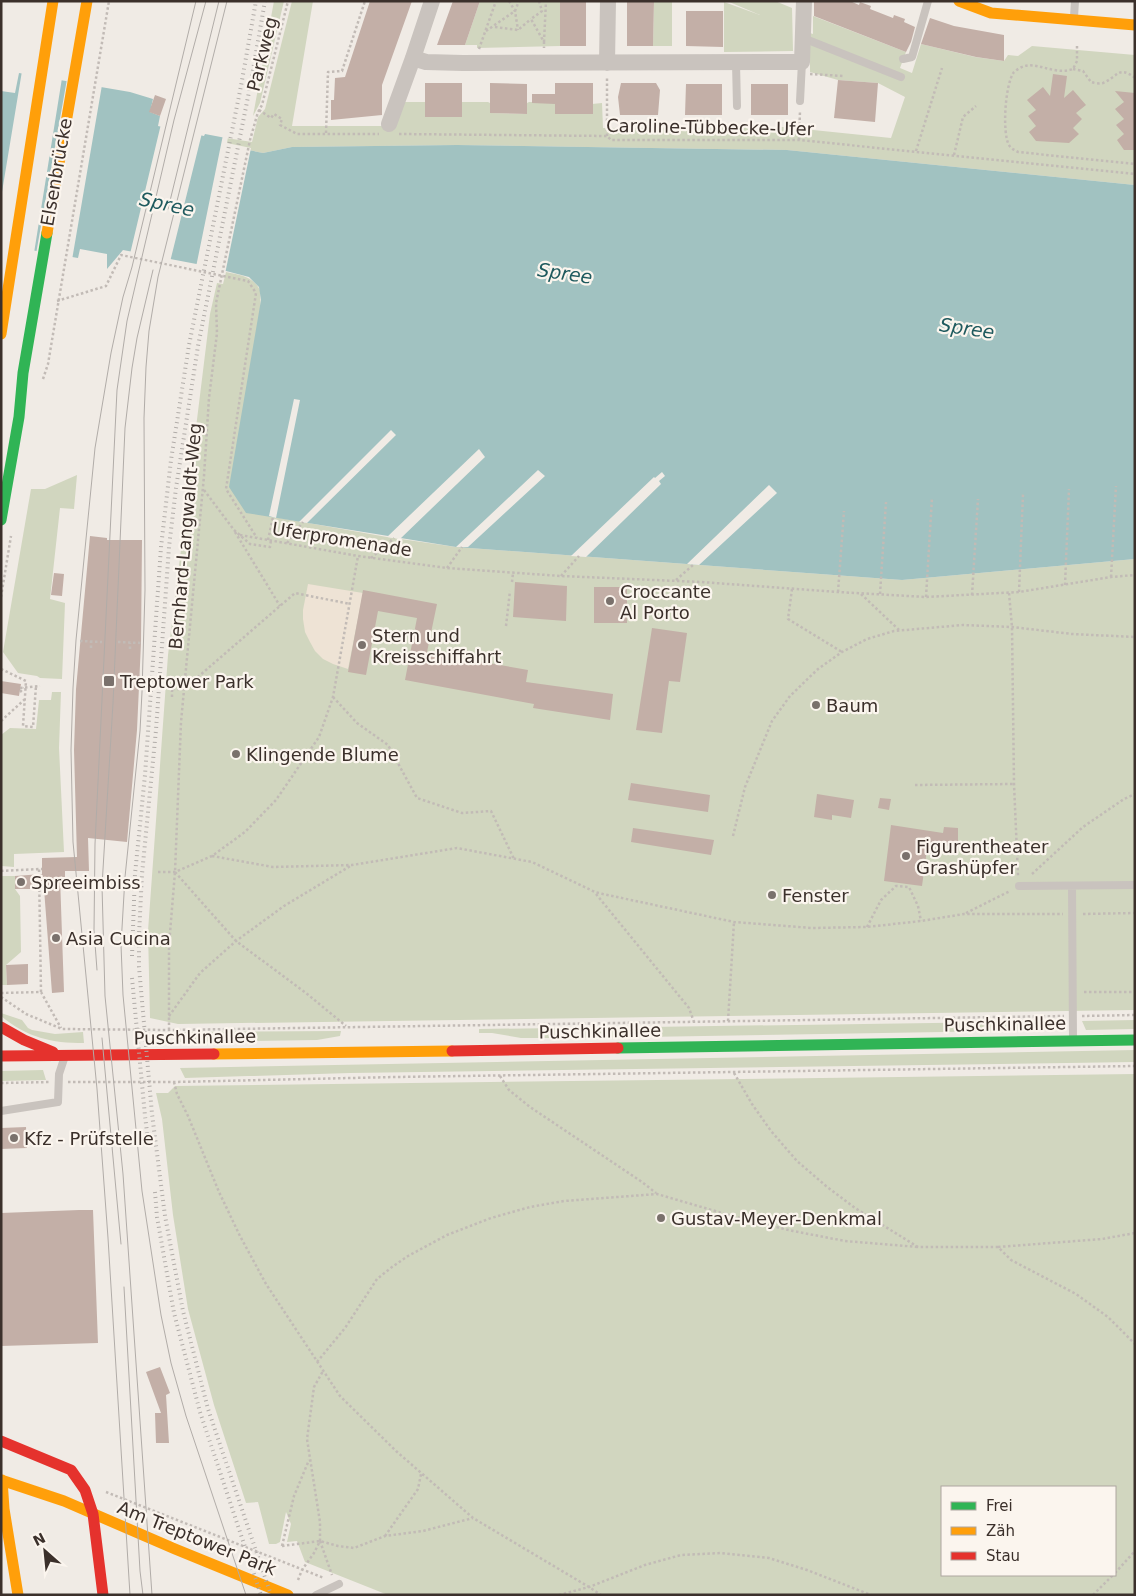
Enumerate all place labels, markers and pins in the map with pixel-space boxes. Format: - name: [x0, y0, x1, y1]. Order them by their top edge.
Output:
- place label: Croccante Al Porto: [620, 581, 711, 623]
- marker: Croccante Al Porto: [604, 595, 616, 607]
- place label: Stern und Kreisschiffahrt: [372, 625, 501, 667]
- marker: Stern und Kreisschiffahrt: [356, 639, 368, 651]
- place label: Treptower Park: [119, 671, 254, 692]
- marker: Treptower Park: [102, 674, 116, 688]
- place label: Baum: [826, 695, 878, 716]
- marker: Baum: [810, 699, 822, 711]
- place label: Klingende Blume: [246, 744, 399, 765]
- marker: Klingende Blume: [230, 748, 242, 760]
- place label: Figurentheater Grashüpfer: [916, 836, 1049, 878]
- marker: Figurentheater Grashüpfer: [900, 850, 912, 862]
- place label: Spreeimbiss: [31, 872, 141, 893]
- marker: Spreeimbiss: [15, 876, 27, 888]
- place label: Fenster: [782, 885, 849, 906]
- marker: Fenster: [766, 889, 778, 901]
- place label: Asia Cucina: [66, 928, 171, 949]
- marker: Asia Cucina: [50, 932, 62, 944]
- place label: Kfz - Prüfstelle: [24, 1128, 154, 1149]
- marker: Kfz - Prüfstelle: [8, 1132, 20, 1144]
- place label: Gustav-Meyer-Denkmal: [671, 1208, 882, 1229]
- marker: Gustav-Meyer-Denkmal: [655, 1212, 667, 1224]

